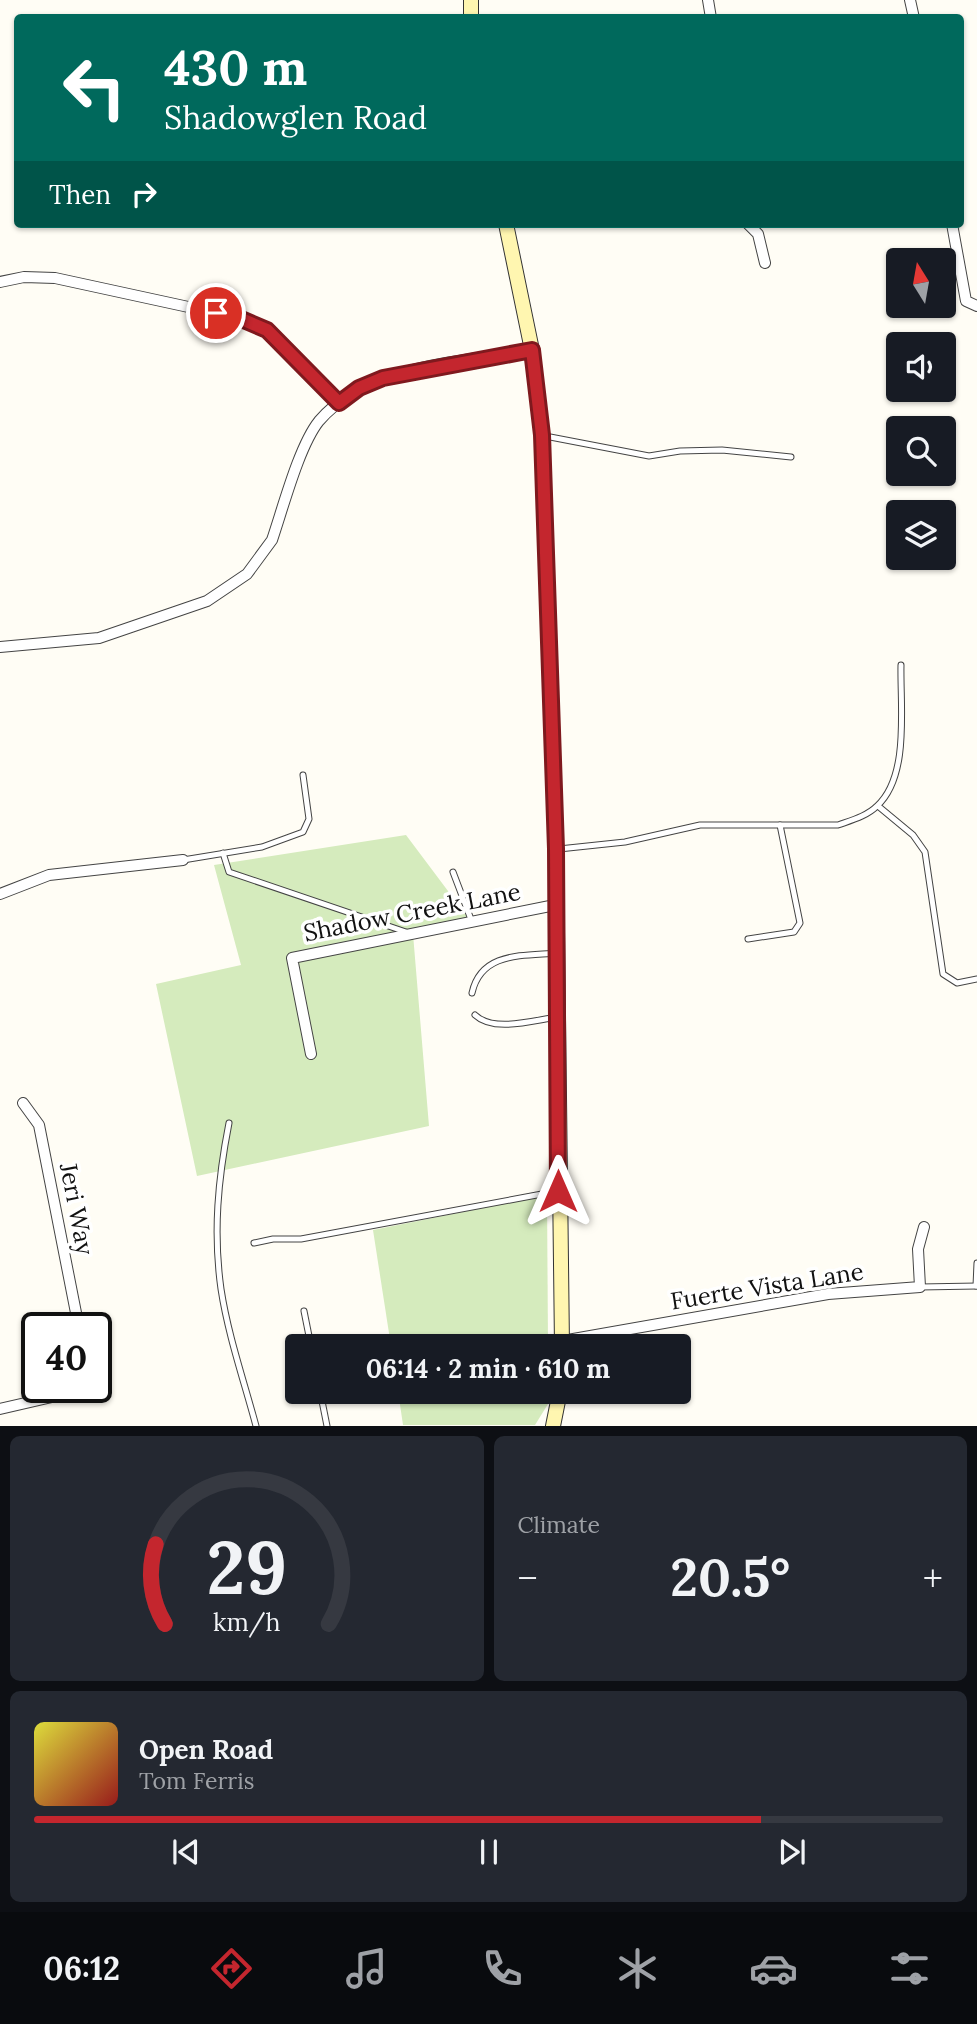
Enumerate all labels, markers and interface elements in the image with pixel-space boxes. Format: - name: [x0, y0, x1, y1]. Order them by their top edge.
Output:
- text: 430 m: [164, 36, 307, 98]
- icon: left: [49, 42, 140, 133]
- text: Shadowglen Road: [164, 97, 427, 138]
- icon: right: [125, 175, 163, 213]
- text: Then: [49, 178, 111, 211]
- north arrow: [886, 248, 956, 318]
- map controls: [886, 248, 956, 570]
- pin: [186, 283, 246, 343]
- icon: arrive: [197, 294, 235, 332]
- button: sound: [886, 332, 956, 402]
- button: search: [886, 416, 956, 486]
- button: layers: [886, 500, 956, 570]
- street label: Shadow Creek Lane: [301, 876, 523, 948]
- position arrow: [521, 1154, 595, 1228]
- street label: Jeri Way: [53, 1160, 101, 1258]
- street label: Fuerte Vista Lane: [668, 1255, 866, 1317]
- speed limit sign: 40: [21, 1312, 112, 1403]
- text: 06:14 · 2 min · 610 m: [366, 1352, 610, 1385]
- text: Climate: [518, 1510, 600, 1539]
- text: 29: [206, 1522, 287, 1615]
- text: 20.5°: [670, 1544, 790, 1610]
- text: −: [518, 1554, 538, 1602]
- text: +: [923, 1554, 943, 1602]
- text: km/h: [213, 1606, 281, 1638]
- text: Open Road: [139, 1733, 273, 1766]
- text: Tom Ferris: [139, 1766, 254, 1795]
- icon: previous: [167, 1833, 205, 1871]
- icon: pause: [470, 1833, 508, 1871]
- icon: next: [773, 1833, 811, 1871]
- icon: directions: [207, 1944, 256, 1993]
- icon: music: [342, 1944, 391, 1993]
- icon: phone: [478, 1944, 527, 1993]
- icon: climate: [613, 1944, 662, 1993]
- icon: car: [749, 1944, 798, 1993]
- icon: filters: [885, 1944, 934, 1993]
- text: 06:12: [43, 1948, 120, 1989]

